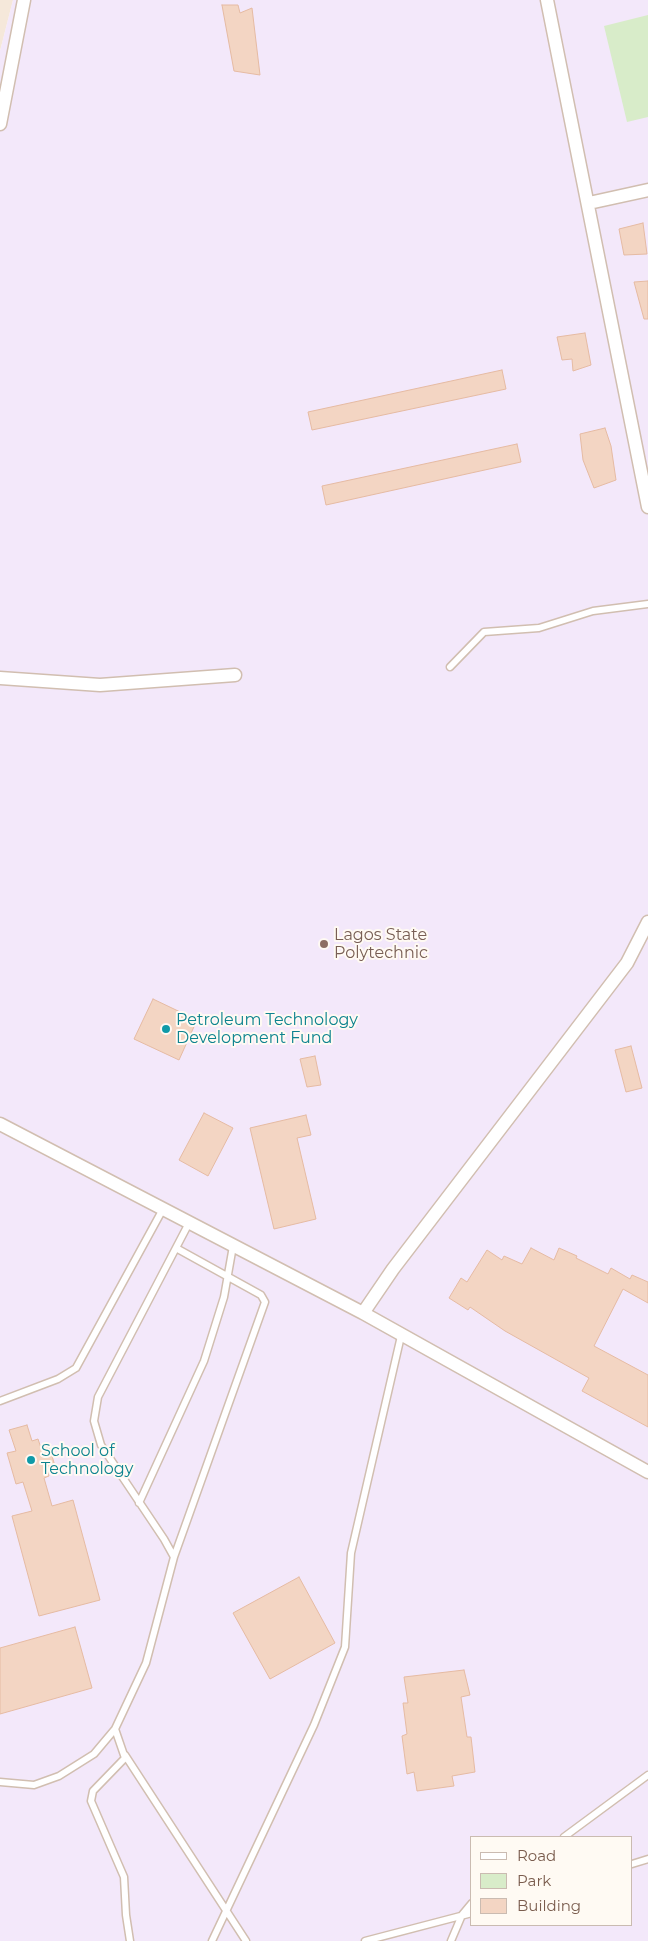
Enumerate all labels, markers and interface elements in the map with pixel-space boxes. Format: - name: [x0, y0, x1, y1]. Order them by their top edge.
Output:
- place label: Lagos State Polytechnic: [334, 925, 428, 963]
- marker: Lagos State Polytechnic: [318, 938, 330, 950]
- place label: Petroleum Technology Development Fund: [176, 1010, 358, 1048]
- marker: Petroleum Technology Development Fund: [160, 1023, 172, 1035]
- place label: School of Technology: [41, 1441, 133, 1479]
- marker: School of Technology: [25, 1454, 37, 1466]
- legend: [470, 1836, 633, 1926]
- text: Road: [517, 1846, 556, 1865]
- text: Park: [517, 1871, 551, 1890]
- text: Building: [517, 1896, 581, 1915]

